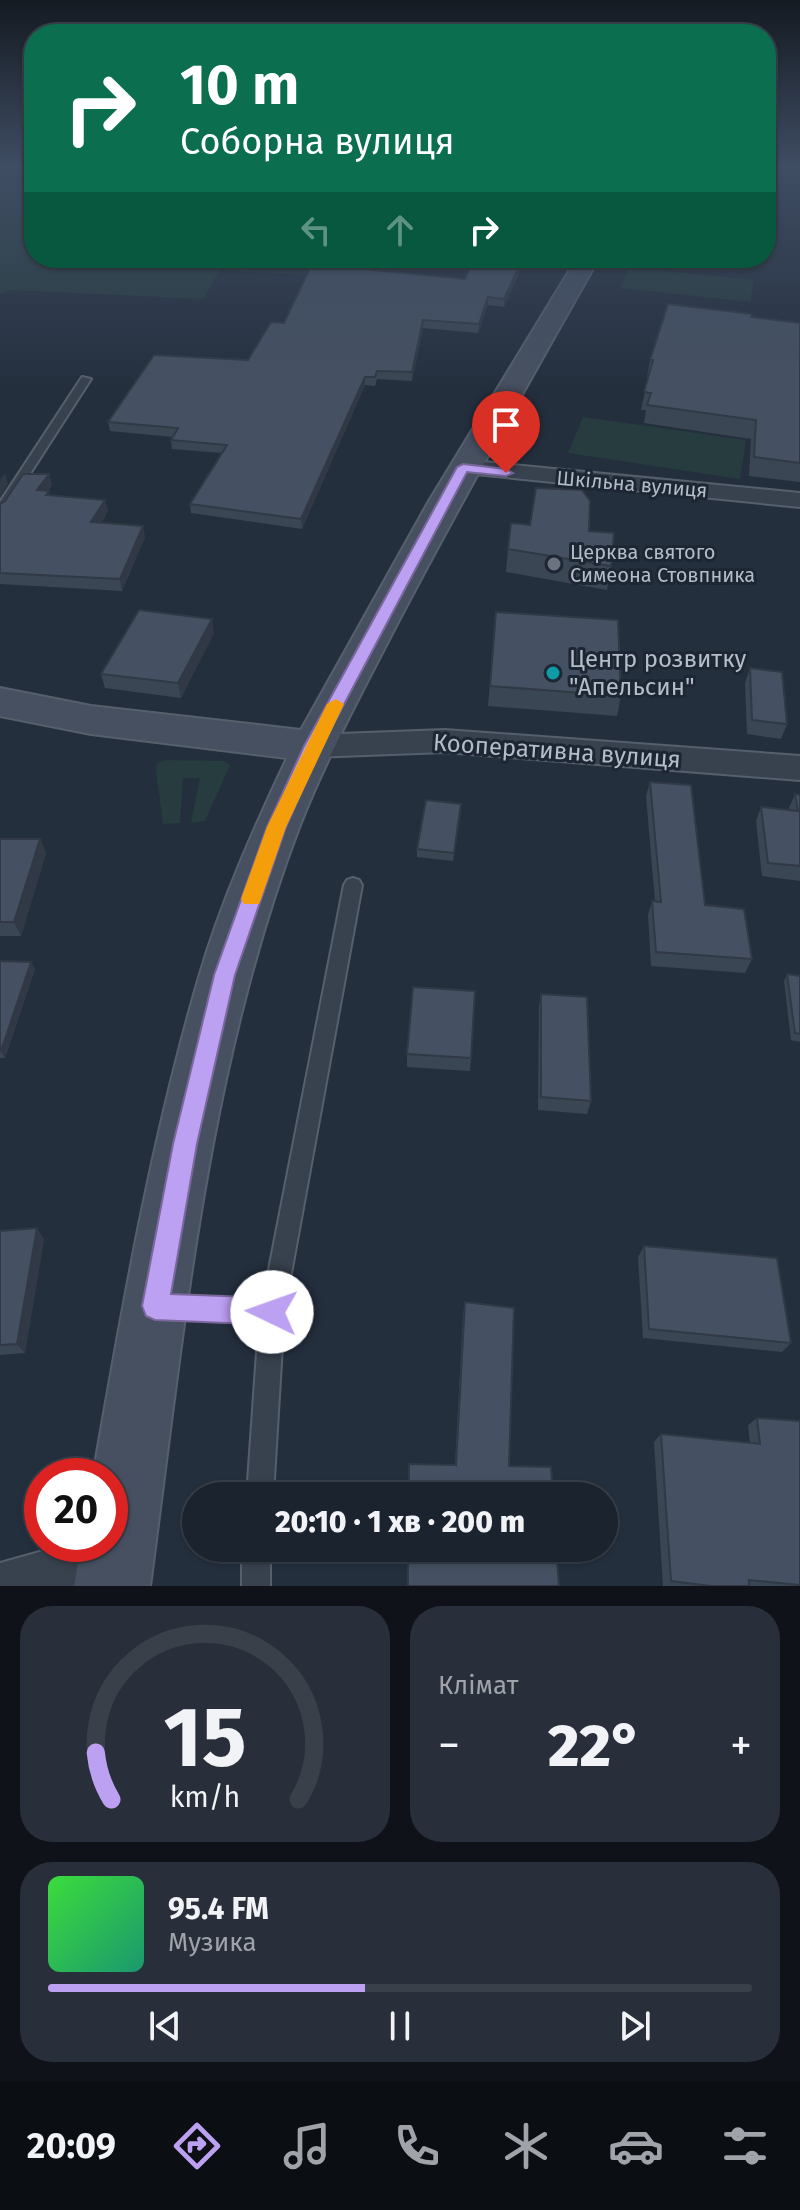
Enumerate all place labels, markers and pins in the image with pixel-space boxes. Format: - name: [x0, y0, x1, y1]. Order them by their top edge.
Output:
- pin: [472, 391, 540, 473]
- place label: Церква святого Симеона Стовпника: [570, 540, 755, 587]
- marker: Церква святого Симеона Стовпника: [545, 555, 563, 573]
- place label: Центр розвитку "Апельсин": [569, 645, 747, 701]
- marker: Центр розвитку "Апельсин": [544, 664, 562, 682]

